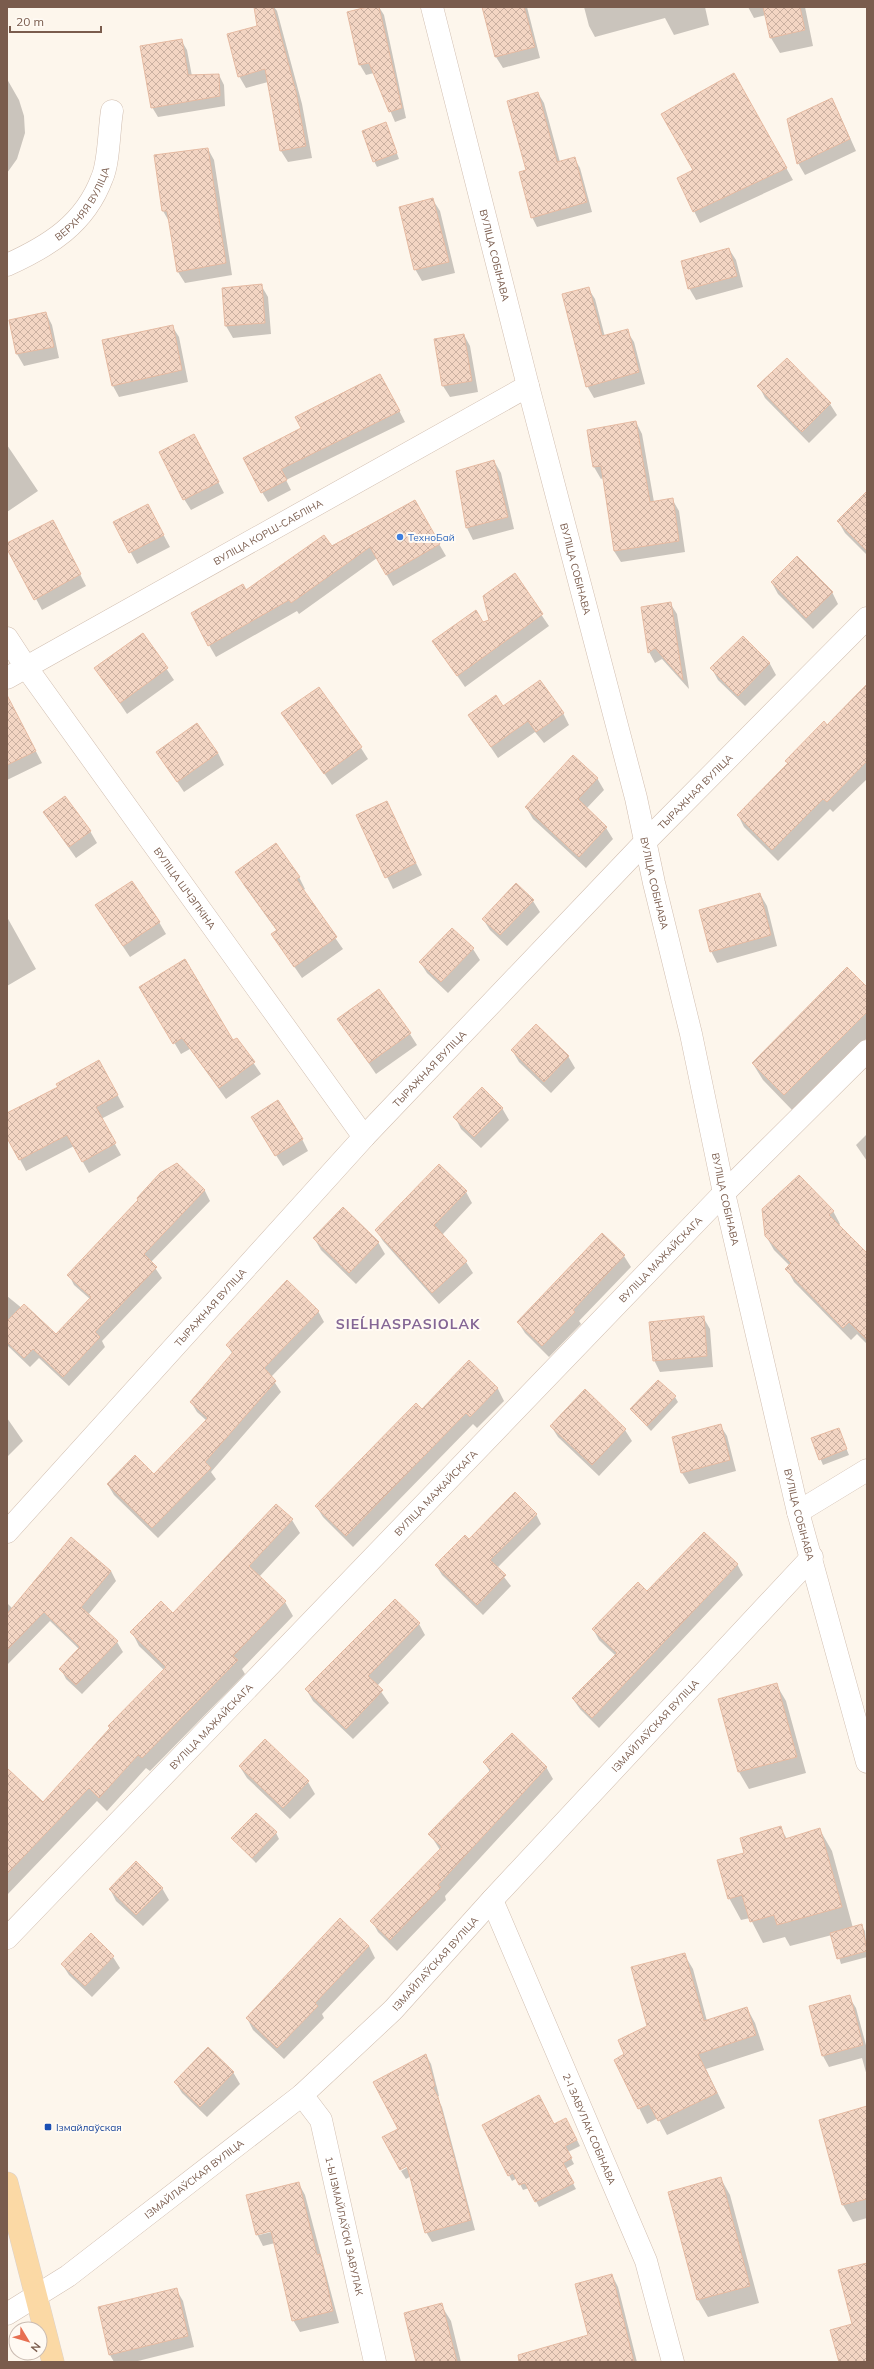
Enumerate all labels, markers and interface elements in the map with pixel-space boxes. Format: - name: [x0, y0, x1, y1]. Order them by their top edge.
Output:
- scale bar: [10, 8, 101, 34]
- text: 20 m: [16, 14, 44, 29]
- street label: ВЕРХНЯЯ ВУЛІЦА: [52, 165, 112, 244]
- street label: ВУЛІЦА СОБІНАВА: [476, 208, 512, 303]
- street label: ВУЛІЦА КОРШ-САБЛІНА: [211, 496, 326, 568]
- street label: ВУЛІЦА СОБІНАВА: [557, 522, 594, 617]
- place label: ТехноБай: [408, 531, 455, 544]
- marker: ТехноБай: [395, 532, 405, 542]
- street label: ТЫРАЖНАЯ ВУЛІЦА: [655, 751, 736, 832]
- street label: ВУЛІЦА СОБІНАВА: [637, 836, 671, 931]
- street label: ВУЛІЦА ШЧЭПКІНА: [151, 845, 219, 932]
- street label: ТЫРАЖНАЯ ВУЛІЦА: [390, 1027, 470, 1110]
- street label: ВУЛІЦА СОБІНАВА: [709, 1152, 742, 1247]
- street label: ВУЛІЦА МАЖАЙСКАГА: [616, 1213, 705, 1305]
- street label: ТЫРАЖНАЯ ВУЛІЦА: [172, 1265, 250, 1349]
- district label: SIEĹHASPASIOLAK: [336, 1315, 480, 1333]
- street label: ВУЛІЦА МАЖАЙСКАГА: [391, 1447, 481, 1539]
- street label: ВУЛІЦА СОБІНАВА: [781, 1468, 817, 1563]
- street label: ІЗМАЙЛАЎСКАЯ ВУЛІЦА: [609, 1676, 702, 1775]
- street label: ВУЛІЦА МАЖАЙСКАГА: [167, 1680, 256, 1772]
- street label: ІЗМАЙЛАЎСКАЯ ВУЛІЦА: [390, 1913, 482, 2013]
- street label: 2-І ЗАВУЛАК СОБІНАВА: [560, 2072, 619, 2187]
- place label: Ізмайлаўская: [56, 2121, 122, 2134]
- marker: Ізмайлаўская: [43, 2122, 53, 2132]
- street label: ІЗМАЙЛАЎСКАЯ ВУЛІЦА: [142, 2136, 247, 2222]
- street label: 1-Ы ІЗМАЙЛАЎСКІ ЗАВУЛАК: [322, 2155, 366, 2297]
- north arrow: [8, 2321, 48, 2361]
- text: N: [28, 2340, 44, 2355]

